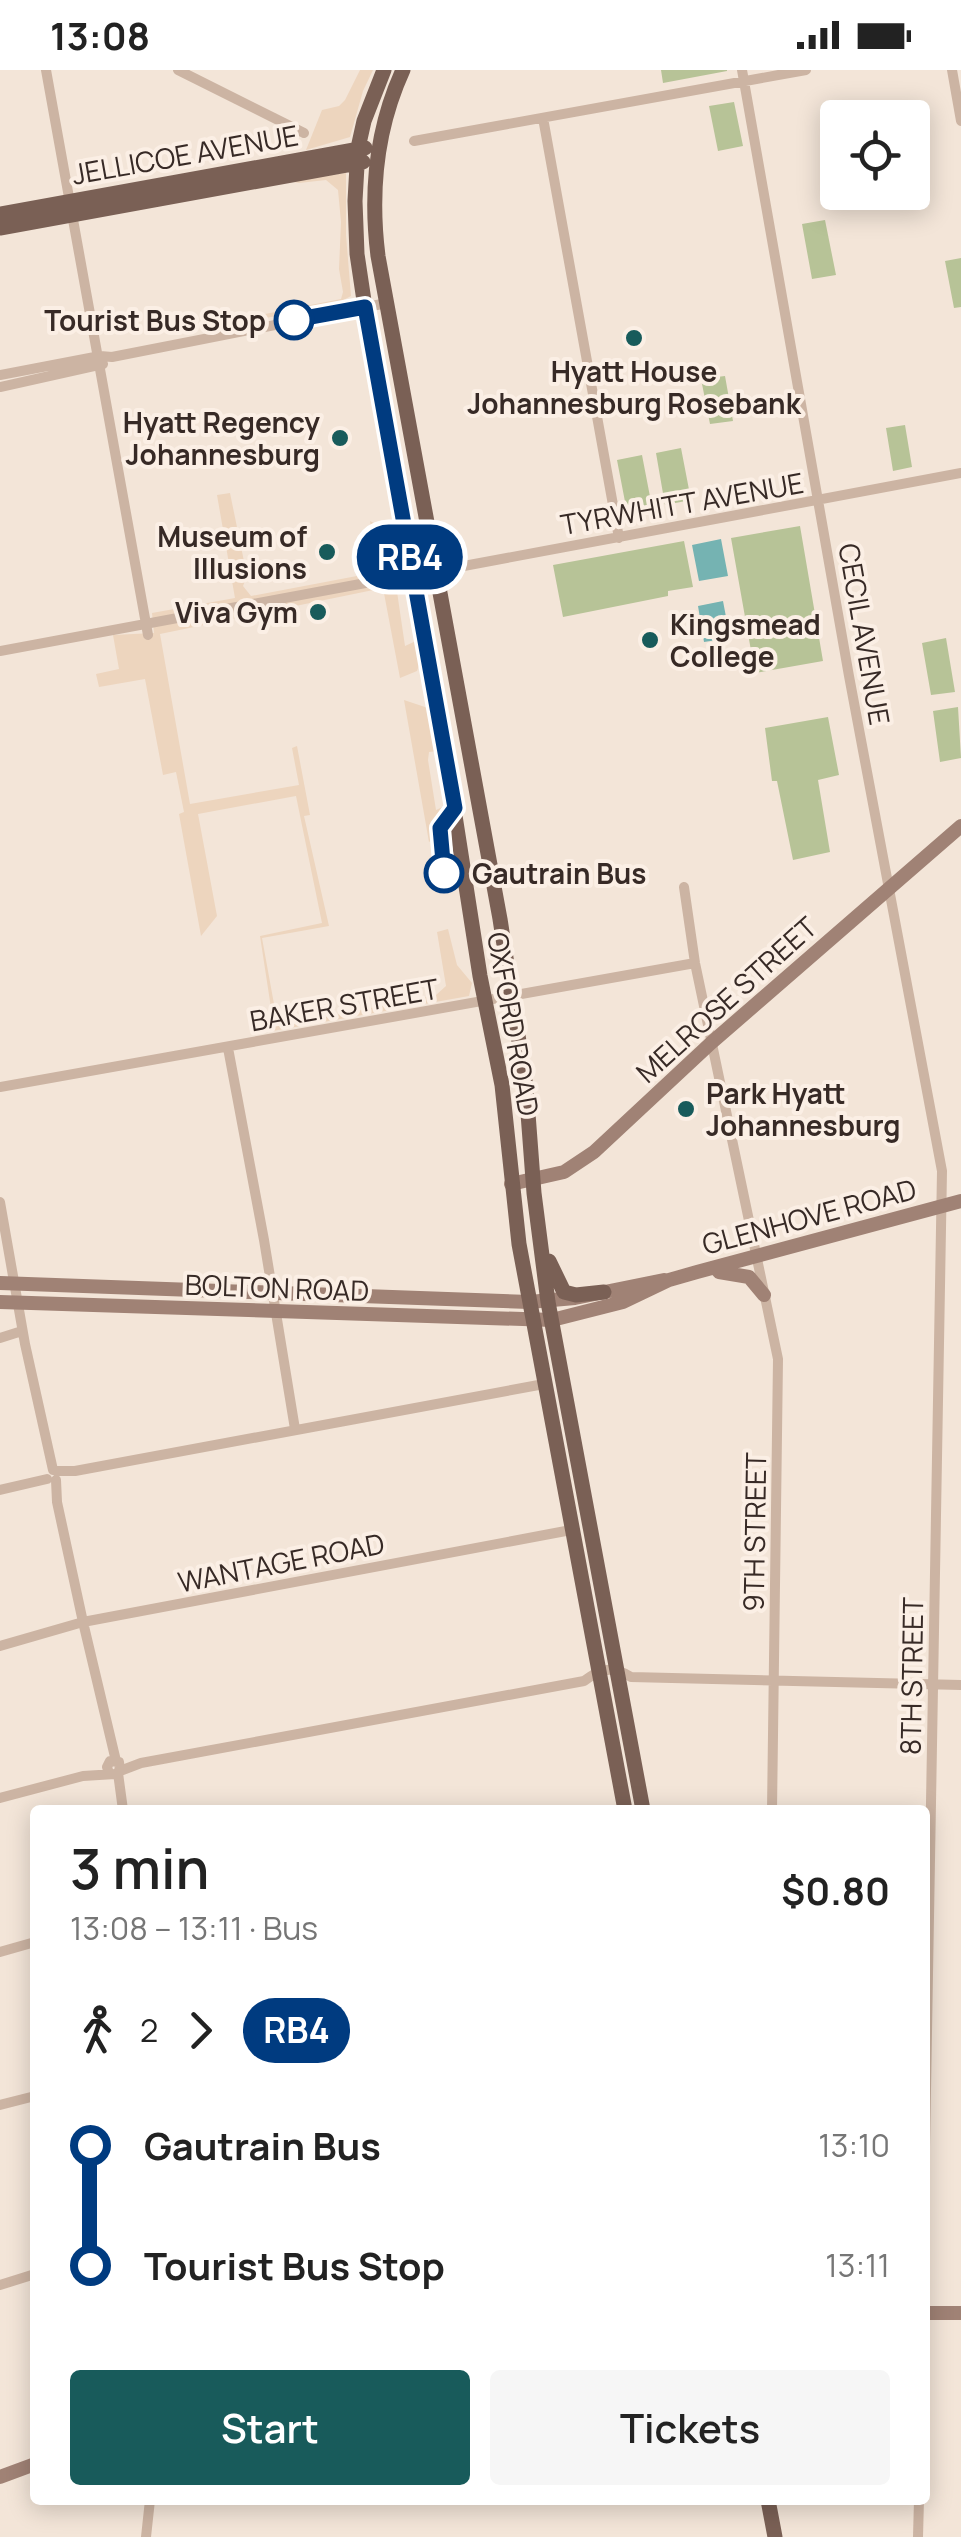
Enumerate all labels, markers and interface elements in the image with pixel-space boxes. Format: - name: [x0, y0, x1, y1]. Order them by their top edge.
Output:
- text: 13:08: [50, 9, 150, 61]
- map controls: [820, 100, 930, 210]
- button: locate: [820, 100, 930, 210]
- street label: JELLICOE AVENUE: [69, 115, 301, 193]
- place label: Tourist Bus Stop: [44, 301, 266, 339]
- marker: Tourist Bus Stop: [275, 301, 313, 339]
- marker: Hyatt House Johannesburg Rosebank: [623, 327, 645, 349]
- place label: Hyatt House Johannesburg Rosebank: [467, 352, 802, 422]
- place label: Hyatt Regency Johannesburg: [123, 403, 320, 473]
- marker: Hyatt Regency Johannesburg: [329, 427, 351, 449]
- street label: TYRWHITT AVENUE: [558, 463, 806, 543]
- place label: Museum of Illusions: [157, 517, 307, 587]
- line badge: RB4: [352, 524, 468, 590]
- text: RB4: [377, 533, 443, 581]
- street label: CECIL AVENUE: [830, 540, 900, 728]
- marker: Museum of Illusions: [316, 541, 338, 563]
- place label: Viva Gym: [175, 593, 298, 631]
- marker: Viva Gym: [307, 601, 329, 623]
- place label: Kingsmead College: [670, 605, 821, 675]
- marker: Kingsmead College: [639, 629, 661, 651]
- marker: Gautrain Bus: [425, 854, 463, 892]
- place label: Gautrain Bus: [472, 854, 647, 892]
- street label: MELROSE STREET: [628, 907, 825, 1090]
- street label: OXFORD ROAD: [479, 929, 549, 1119]
- street label: BAKER STREET: [247, 969, 442, 1039]
- place label: Park Hyatt Johannesburg: [706, 1074, 900, 1144]
- marker: Park Hyatt Johannesburg: [675, 1098, 697, 1120]
- street label: GLENHOVE ROAD: [698, 1169, 920, 1263]
- street label: BOLTON ROAD: [184, 1265, 370, 1309]
- street label: 9TH STREET: [734, 1452, 774, 1612]
- street label: WANTAGE ROAD: [174, 1523, 388, 1601]
- street label: 8TH STREET: [891, 1596, 931, 1755]
- text: 3 min: [70, 1830, 209, 1906]
- text: $0.80: [781, 1864, 890, 1916]
- text: 13:08 – 13:11 · Bus: [70, 1906, 318, 1950]
- icon: walk: [70, 2003, 125, 2058]
- icon: forward: [173, 2003, 228, 2058]
- text: RB4: [263, 2006, 330, 2054]
- text: 2: [140, 2008, 158, 2052]
- text: Gautrain Bus: [144, 2119, 381, 2171]
- text: 13:10: [818, 2123, 890, 2167]
- text: Tourist Bus Stop: [144, 2239, 445, 2291]
- text: 13:11: [825, 2243, 890, 2287]
- button: Start: [70, 2370, 470, 2485]
- button: Tickets: [490, 2370, 890, 2485]

